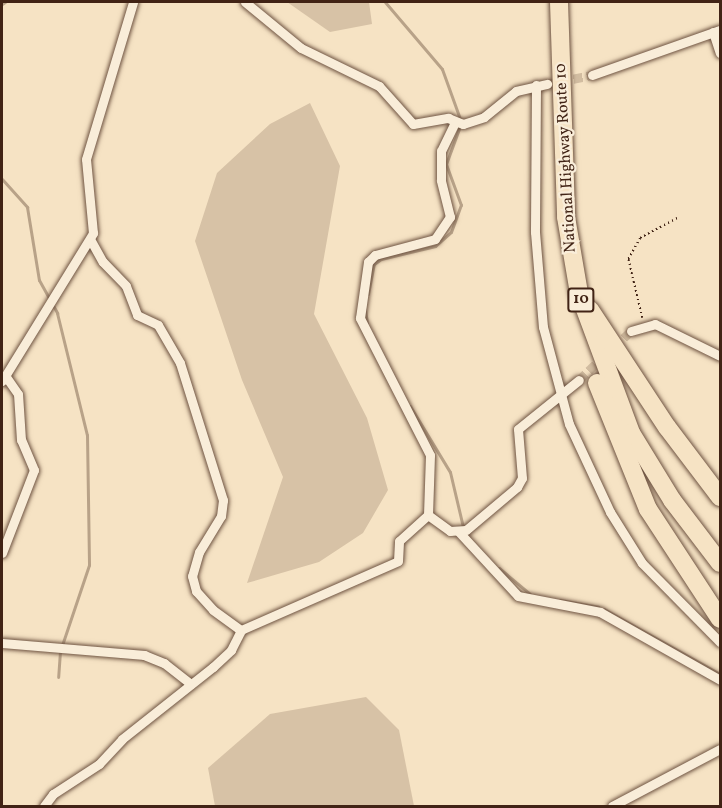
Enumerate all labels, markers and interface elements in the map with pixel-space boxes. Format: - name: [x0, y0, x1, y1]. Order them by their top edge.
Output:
- street label: National Highway Route 10: [551, 63, 581, 253]
- road number: 10: [566, 288, 596, 312]

